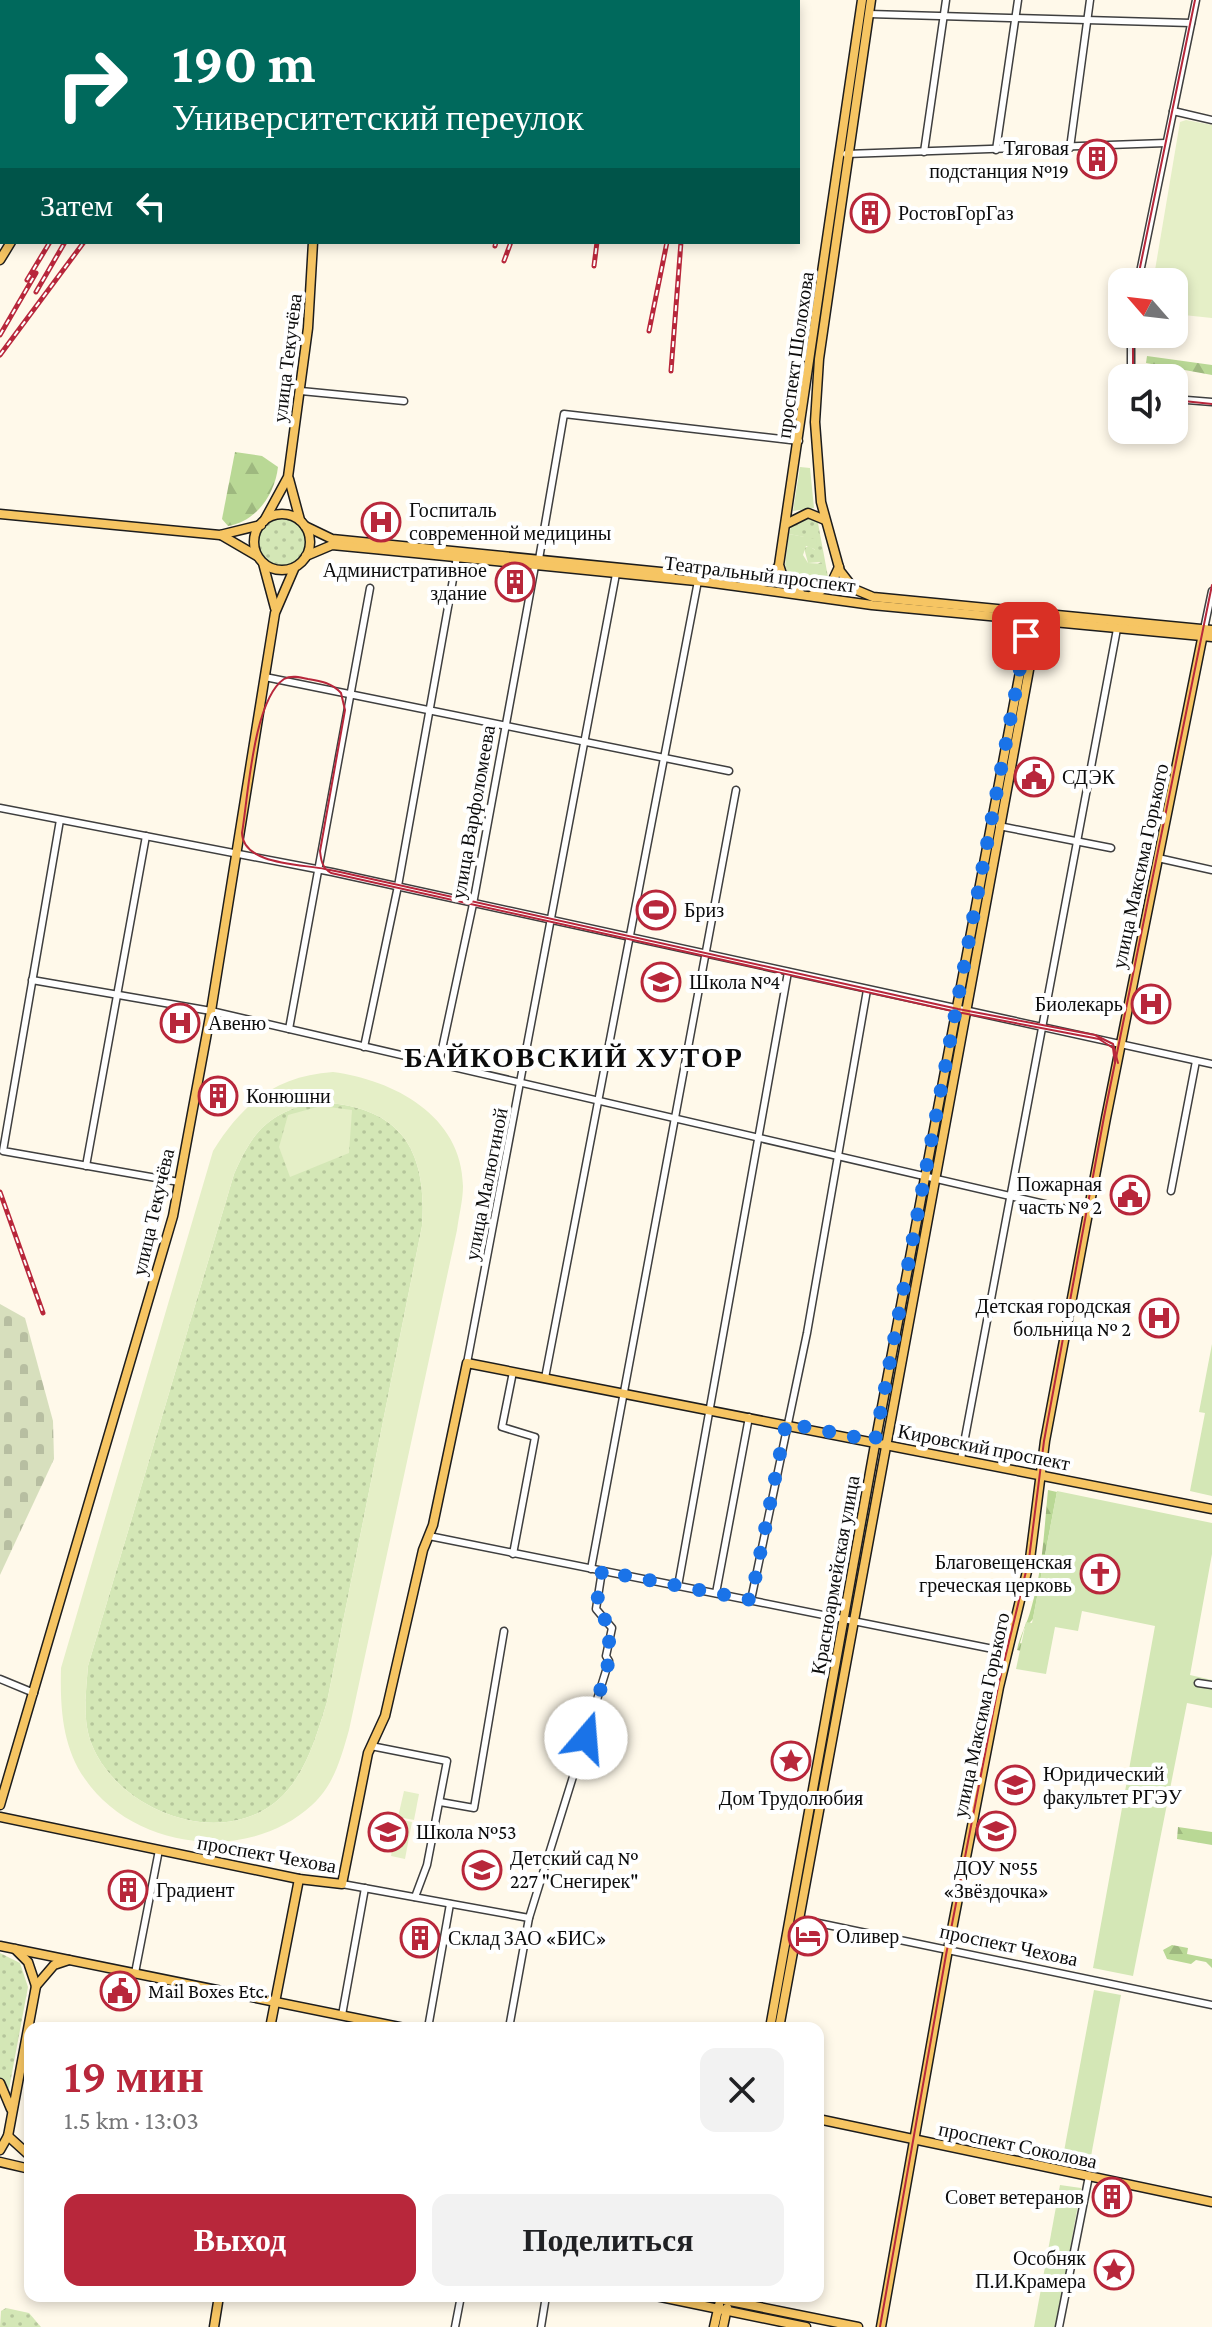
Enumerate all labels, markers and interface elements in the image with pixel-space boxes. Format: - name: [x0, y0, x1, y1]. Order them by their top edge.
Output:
- icon: right: [40, 32, 144, 136]
- text: 190 m: [172, 32, 316, 94]
- text: Университетский переулок: [172, 98, 584, 138]
- place label: Тяговая подстанция №19: [929, 137, 1069, 183]
- building icon: Тяговая подстанция №19: [1076, 138, 1118, 180]
- icon: left: [129, 184, 173, 228]
- text: Затем: [40, 189, 113, 222]
- building icon: РостовГорГаз: [849, 192, 891, 234]
- place label: РостовГорГаз: [898, 202, 1014, 225]
- north arrow: [1108, 268, 1188, 348]
- map controls: [1108, 268, 1188, 444]
- street label: проспект Шолохова: [772, 270, 819, 440]
- street label: улица Текучёва: [268, 292, 307, 424]
- button: sound: [1108, 364, 1188, 444]
- place label: Госпиталь современной медицины: [409, 499, 611, 545]
- hospital icon: Госпиталь современной медицины: [360, 501, 402, 543]
- street label: Театральный проспект: [663, 551, 857, 598]
- place label: Административное здание: [323, 559, 487, 605]
- building icon: Административное здание: [494, 561, 536, 603]
- pin: [992, 602, 1060, 670]
- icon: arrive: [1004, 614, 1048, 658]
- street label: улица Варфоломеева: [447, 723, 500, 901]
- public building icon: СДЭК: [1013, 756, 1055, 798]
- street label: улица Максима Горького: [1108, 761, 1173, 971]
- place label: СДЭК: [1062, 766, 1116, 789]
- sports icon: Бриз: [635, 889, 677, 931]
- place label: Бриз: [684, 899, 724, 922]
- school or university icon: Школа №4: [640, 961, 682, 1003]
- place label: Школа №4: [689, 971, 781, 993]
- hospital icon: Биолекарь: [1130, 983, 1172, 1025]
- place label: Биолекарь: [1035, 993, 1123, 1016]
- hospital icon: Авеню: [159, 1002, 201, 1044]
- place label: Авеню: [208, 1012, 266, 1034]
- district label: БАЙКОВСКИЙ ХУТОР: [404, 1042, 744, 1073]
- building icon: Конюшни: [197, 1075, 239, 1117]
- place label: Конюшни: [246, 1085, 331, 1107]
- street label: улица Малюгиной: [460, 1105, 513, 1262]
- street label: улица Текучёва: [128, 1146, 179, 1278]
- place label: Пожарная часть № 2: [1017, 1173, 1102, 1218]
- public building icon: Пожарная часть № 2: [1109, 1174, 1151, 1216]
- place label: Детская городская больница № 2: [975, 1295, 1131, 1341]
- hospital icon: Детская городская больница № 2: [1138, 1297, 1180, 1339]
- street label: Кировский проспект: [896, 1420, 1072, 1476]
- street label: Красноармейская улица: [807, 1473, 864, 1677]
- place label: Благовещенская греческая церковь: [919, 1551, 1072, 1597]
- church icon: Благовещенская греческая церковь: [1079, 1553, 1121, 1595]
- street label: улица Максима Горького: [949, 1610, 1014, 1820]
- position arrow: [544, 1696, 628, 1780]
- place icon: Дом Трудолюбия: [770, 1740, 812, 1782]
- place label: Юридический факультет РГЭУ: [1043, 1763, 1183, 1809]
- school or university icon: Юридический факультет РГЭУ: [994, 1764, 1036, 1806]
- place label: Дом Трудолюбия: [719, 1787, 863, 1810]
- school or university icon: ДОУ №55 «Звёздочка»: [975, 1810, 1017, 1852]
- school or university icon: Школа №53: [367, 1811, 409, 1853]
- place label: Школа №53: [416, 1821, 517, 1843]
- street label: проспект Чехова: [196, 1831, 338, 1878]
- place label: Детский сад № 227 "Снегирек": [510, 1847, 638, 1893]
- school or university icon: Детский сад № 227 "Снегирек": [461, 1849, 503, 1891]
- place label: ДОУ №55 «Звёздочка»: [943, 1857, 1049, 1903]
- building icon: Градиент: [107, 1869, 149, 1911]
- place label: Градиент: [156, 1879, 235, 1902]
- hotel icon: Оливер: [787, 1915, 829, 1957]
- building icon: Склад ЗАО «БИС»: [399, 1917, 441, 1959]
- street label: проспект Чехова: [938, 1920, 1080, 1971]
- place label: Оливер: [836, 1925, 899, 1948]
- place label: Склад ЗАО «БИС»: [448, 1927, 607, 1950]
- public building icon: Mail Boxes Etc.: [99, 1970, 141, 2012]
- place label: Mail Boxes Etc.: [148, 1980, 268, 2002]
- button: close: [700, 2048, 784, 2132]
- text: 19 мин: [64, 2049, 204, 2102]
- text: 1.5 km · 13:03: [64, 2106, 199, 2135]
- street label: проспект Соколова: [937, 2117, 1099, 2174]
- building icon: Совет ветеранов: [1091, 2176, 1133, 2218]
- place label: Совет ветеранов: [945, 2186, 1084, 2209]
- button: Выход: [64, 2194, 416, 2286]
- button: Поделиться: [432, 2194, 784, 2286]
- place label: Особняк П.И.Крамера: [975, 2247, 1086, 2293]
- place icon: Особняк П.И.Крамера: [1093, 2249, 1135, 2291]

